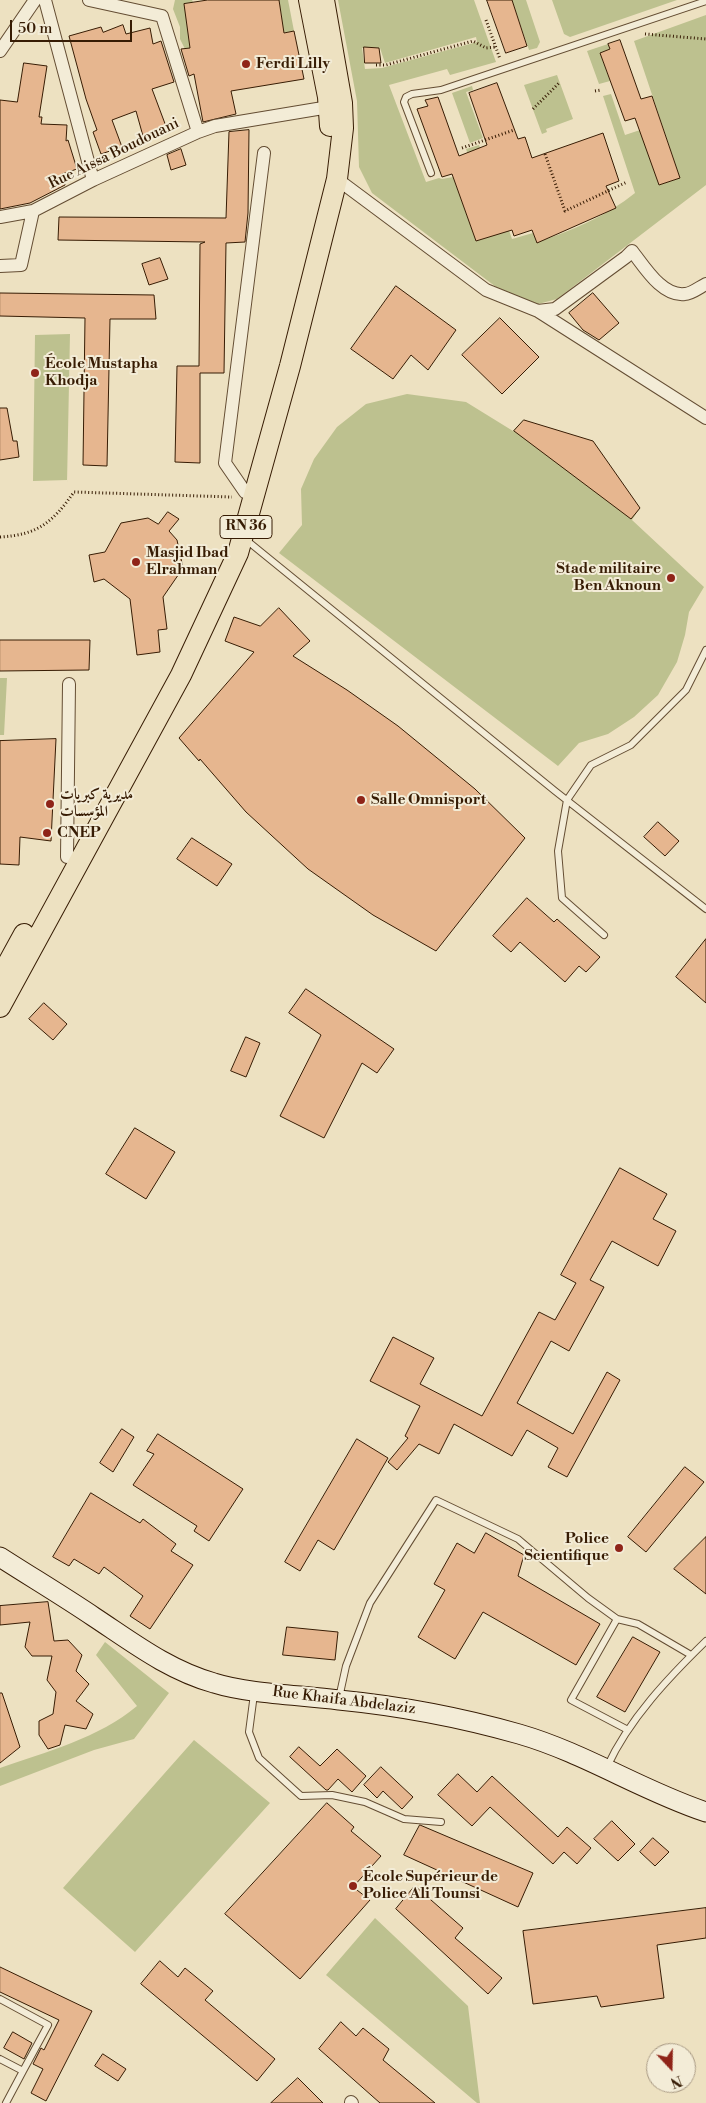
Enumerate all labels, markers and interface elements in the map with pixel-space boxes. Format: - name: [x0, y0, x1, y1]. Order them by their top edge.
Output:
- scale bar: [12, 10, 135, 42]
- text: 50 m: [18, 19, 52, 38]
- place label: Ferdi Lilly: [256, 55, 330, 73]
- marker: Ferdi Lilly: [240, 58, 252, 70]
- street label: Rue Aissa Boudouani: [46, 115, 182, 193]
- place label: École Mustapha Khodja: [45, 355, 158, 390]
- marker: École Mustapha Khodja: [29, 367, 41, 379]
- road number: RN 36: [220, 516, 272, 538]
- place label: Masjid Ibad Elrahman: [146, 544, 229, 579]
- marker: Masjid Ibad Elrahman: [130, 556, 142, 568]
- place label: Stade militaire Ben Aknoun: [556, 560, 661, 595]
- marker: Stade militaire Ben Aknoun: [665, 572, 677, 584]
- place label: مديرية كبريات المؤسسات: [60, 786, 133, 821]
- place label: Salle Omnisport: [371, 791, 486, 809]
- marker: Salle Omnisport: [355, 794, 367, 806]
- marker: مديرية كبريات المؤسسات: [44, 798, 56, 810]
- place label: CNEP: [57, 824, 100, 842]
- marker: CNEP: [41, 827, 53, 839]
- place label: Police Scientifique: [524, 1530, 609, 1565]
- marker: Police Scientifique: [613, 1542, 625, 1554]
- street label: Rue Khaifa Abdelaziz: [271, 1683, 417, 1719]
- place label: École Supérieur de Police Ali Tounsi: [363, 1868, 498, 1903]
- marker: École Supérieur de Police Ali Tounsi: [347, 1880, 359, 1892]
- north arrow: [646, 2043, 696, 2093]
- text: N: [668, 2071, 684, 2091]

